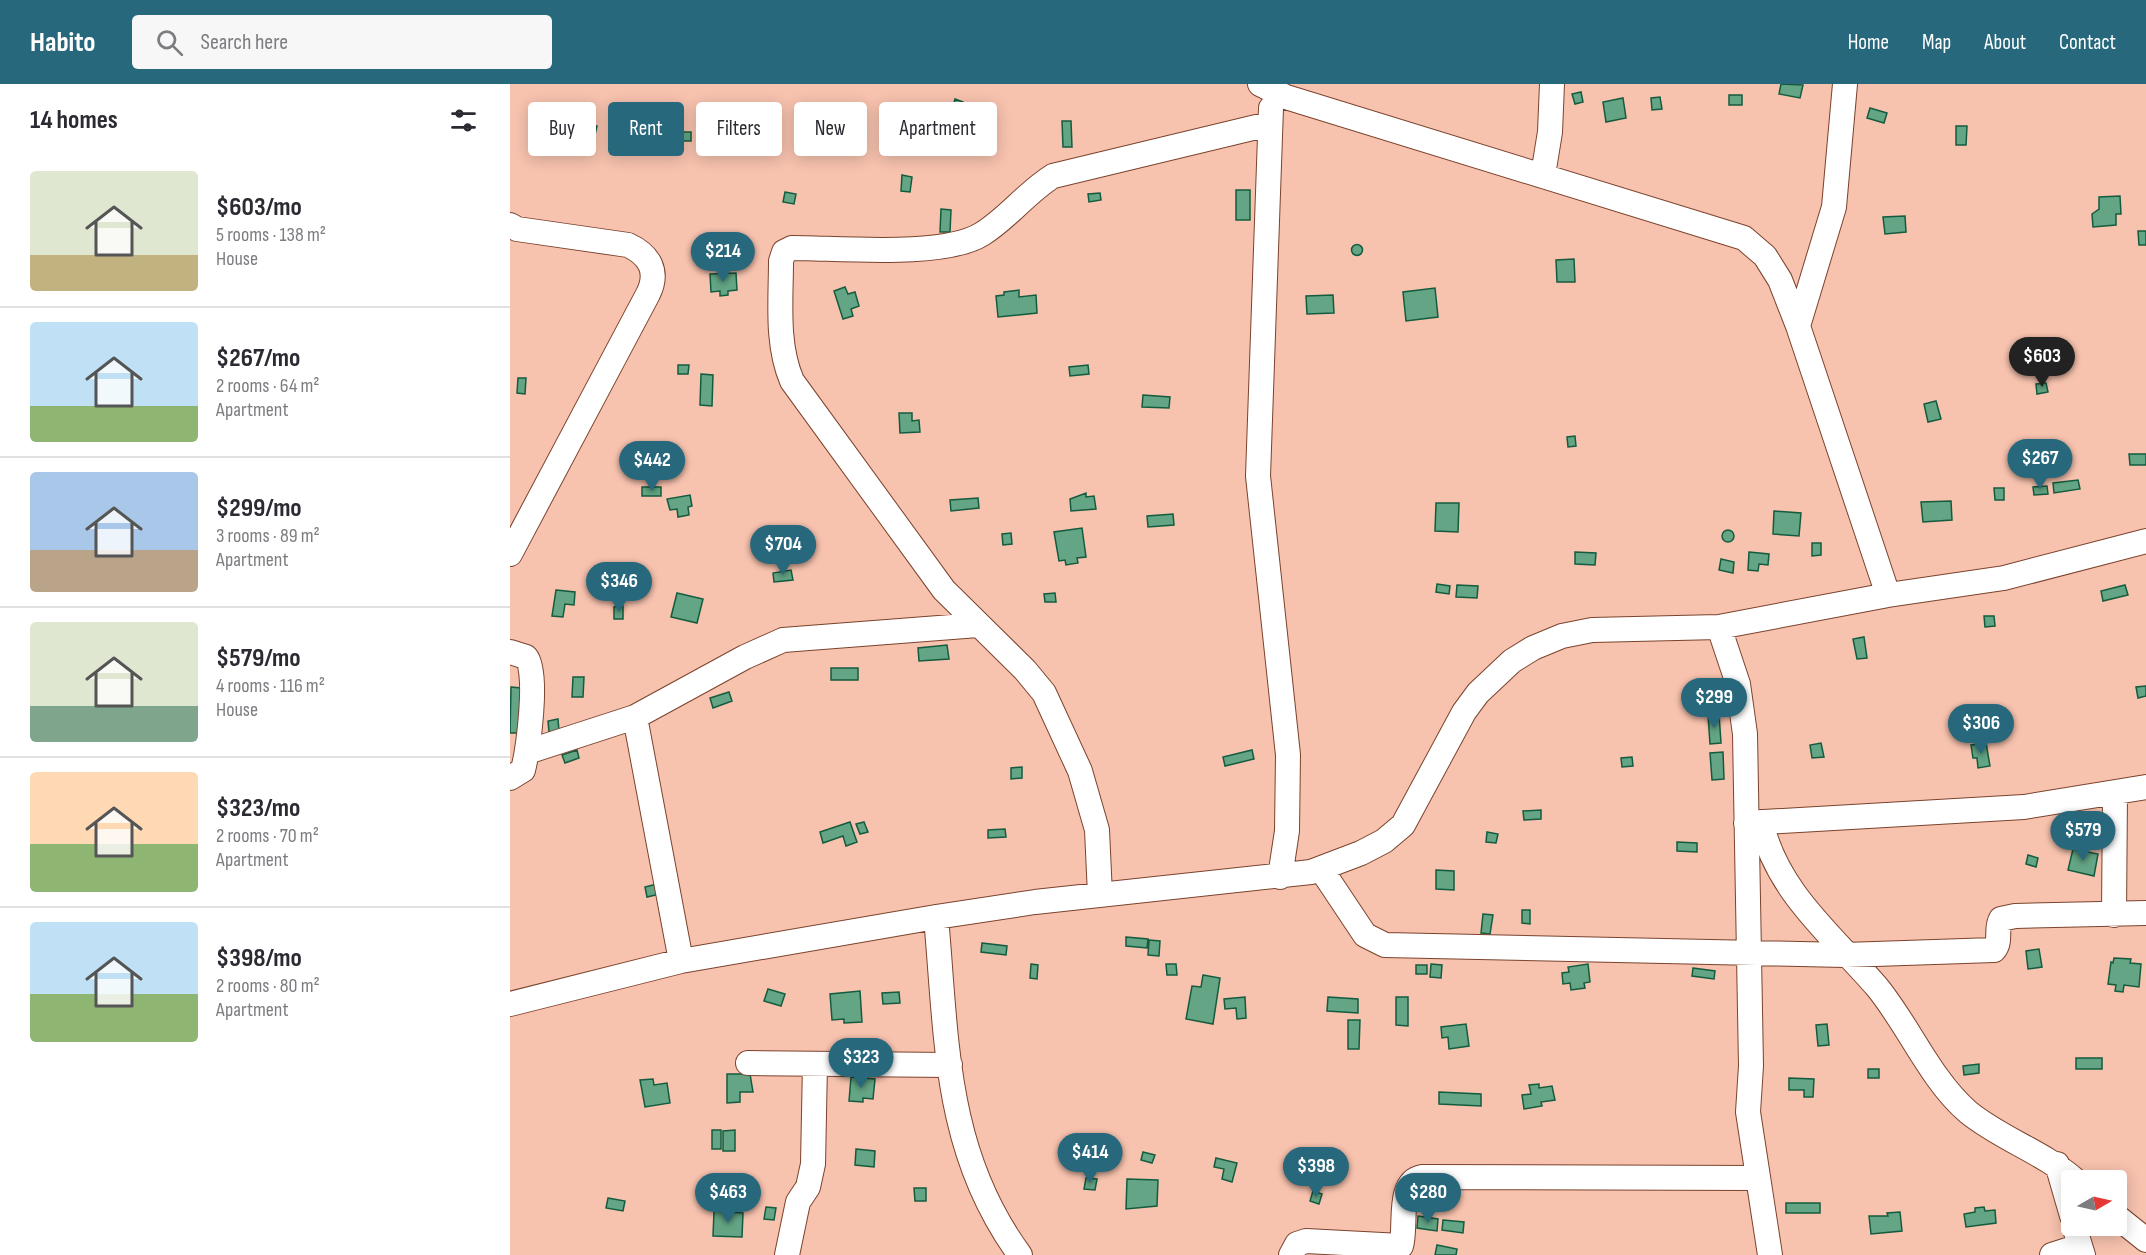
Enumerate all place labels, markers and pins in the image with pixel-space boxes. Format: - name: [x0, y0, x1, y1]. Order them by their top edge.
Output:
- pin: $214: [687, 232, 759, 283]
- pin: $603: [2006, 337, 2078, 388]
- pin: $267: [2004, 439, 2076, 490]
- pin: $442: [616, 441, 688, 492]
- pin: $704: [747, 525, 819, 576]
- pin: $346: [583, 562, 655, 613]
- pin: $299: [1678, 678, 1750, 729]
- pin: $306: [1945, 704, 2017, 755]
- pin: $579: [2047, 811, 2119, 862]
- pin: $323: [825, 1038, 897, 1089]
- pin: $414: [1054, 1133, 1126, 1184]
- pin: $398: [1280, 1147, 1352, 1198]
- pin: $463: [692, 1173, 764, 1224]
- pin: $280: [1392, 1173, 1464, 1224]

